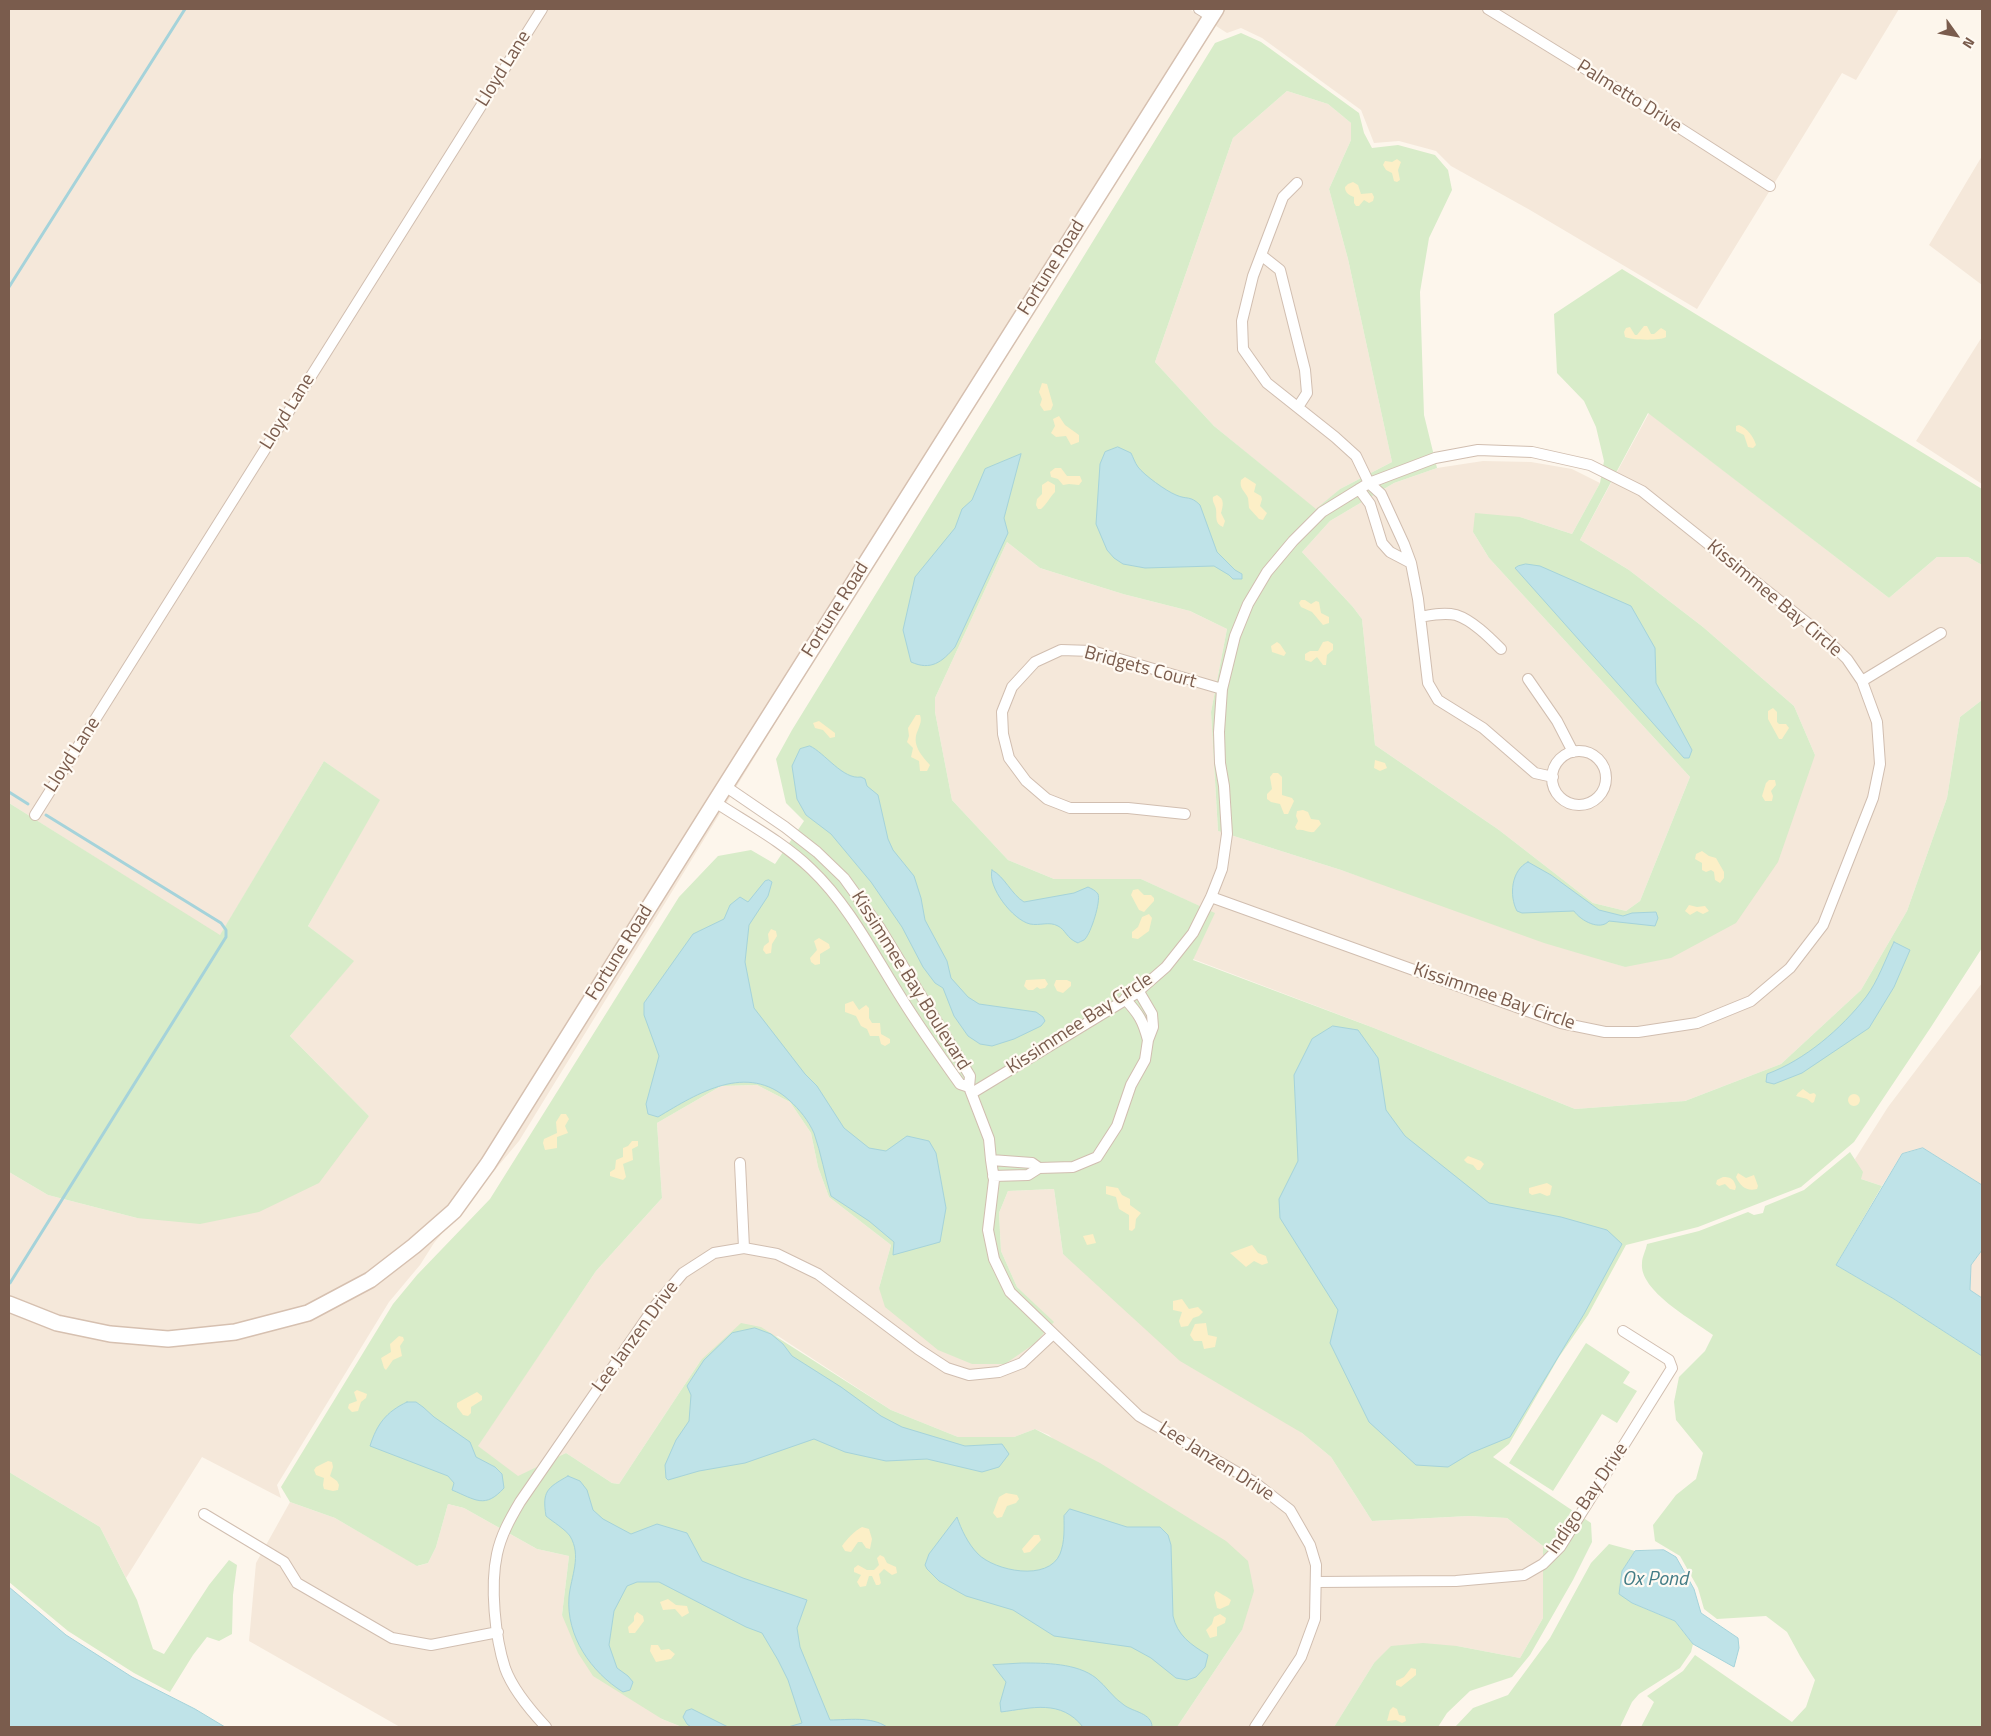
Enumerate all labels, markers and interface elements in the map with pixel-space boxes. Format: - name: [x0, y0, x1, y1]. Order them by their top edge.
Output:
- north arrow: [1931, 10, 1981, 60]
- street label: Lloyd Lane: [472, 27, 536, 111]
- text: N: [1958, 34, 1981, 53]
- street label: Palmetto Drive: [1572, 56, 1686, 138]
- street label: Fortune Road: [1014, 216, 1090, 320]
- street label: Lloyd Lane: [256, 370, 320, 454]
- street label: Kissimmee Bay Circle: [1702, 536, 1846, 662]
- street label: Fortune Road: [798, 558, 874, 662]
- street label: Bridgets Court: [1082, 642, 1198, 694]
- street label: Lloyd Lane: [40, 713, 106, 797]
- street label: Kissimmee Bay Boulevard: [845, 887, 975, 1075]
- street label: Fortune Road: [582, 901, 658, 1005]
- street label: Kissimmee Bay Circle: [1410, 959, 1578, 1035]
- street label: Kissimmee Bay Circle: [1003, 968, 1157, 1080]
- street label: Lee Janzen Drive: [588, 1277, 684, 1397]
- street label: Lee Janzen Drive: [1154, 1417, 1278, 1507]
- street label: Indigo Bay Drive: [1542, 1439, 1634, 1559]
- water label: Ox Pond: [1622, 1568, 1688, 1592]

